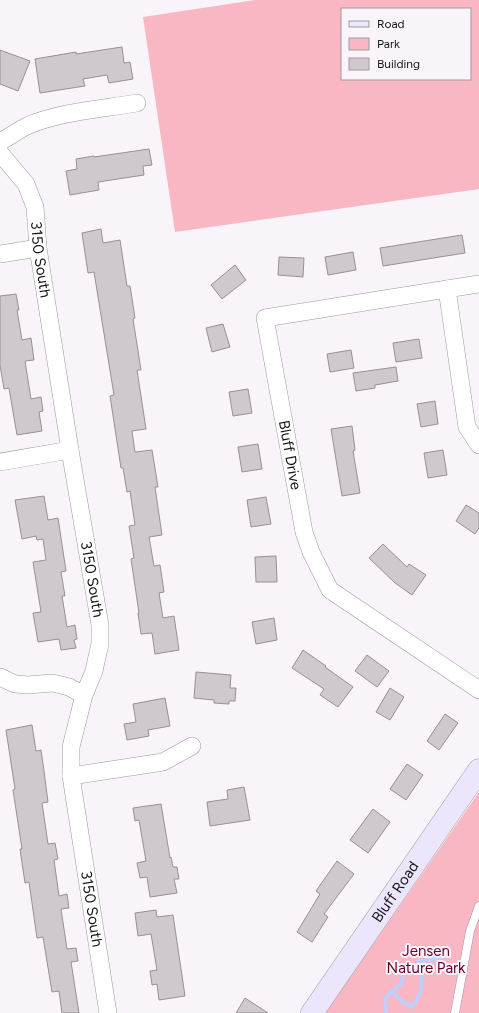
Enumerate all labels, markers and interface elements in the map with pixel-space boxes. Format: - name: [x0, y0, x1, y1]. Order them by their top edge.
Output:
- legend: [341, 8, 471, 80]
- text: Road: [377, 17, 405, 31]
- text: Park: [377, 37, 400, 51]
- text: Building: [377, 57, 420, 71]
- street label: 3150 South: [27, 221, 55, 299]
- street label: Bluff Drive: [275, 419, 305, 491]
- street label: 3150 South: [77, 540, 108, 619]
- street label: Bluff Road: [368, 858, 423, 926]
- street label: 3150 South: [77, 870, 107, 948]
- park label: Jensen Nature Park: [387, 942, 466, 977]

